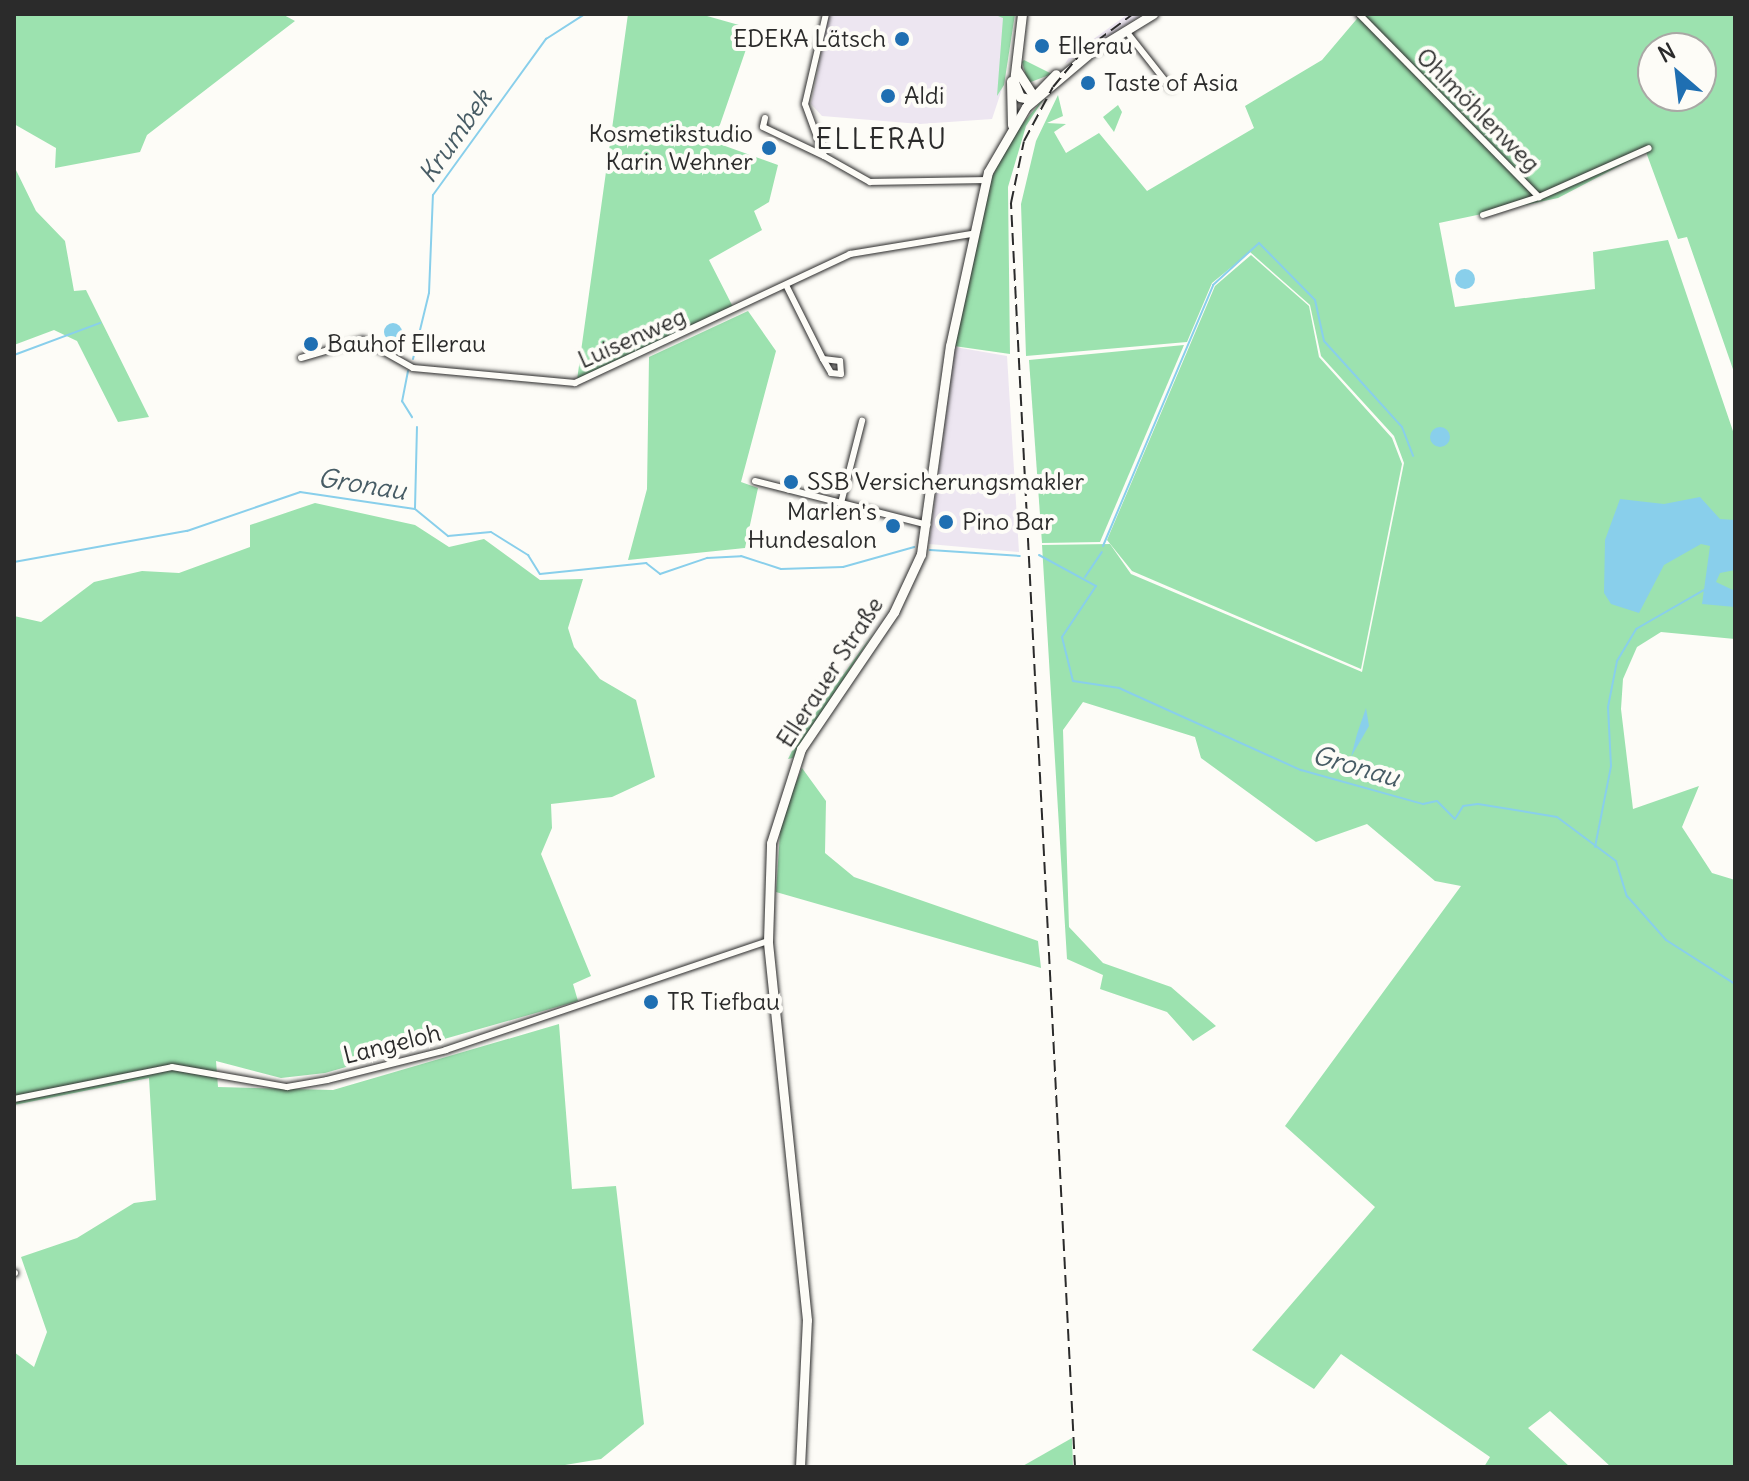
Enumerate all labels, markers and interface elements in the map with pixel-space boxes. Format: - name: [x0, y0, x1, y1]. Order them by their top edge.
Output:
- place label: EDEKA Lätsch: [733, 25, 886, 53]
- marker: EDEKA Lätsch: [893, 30, 911, 48]
- place label: Ellerau: [1058, 32, 1133, 60]
- north arrow: [1637, 32, 1717, 112]
- marker: Ellerau: [1033, 37, 1051, 55]
- text: N: [1653, 37, 1680, 69]
- street label: Ohlmöhlenweg: [1410, 42, 1546, 178]
- place label: Taste of Asia: [1104, 69, 1238, 97]
- marker: Taste of Asia: [1079, 74, 1097, 92]
- place label: Aldi: [904, 82, 944, 110]
- water label: Krumbek: [412, 84, 498, 188]
- marker: Aldi: [879, 87, 897, 105]
- place label: Kosmetikstudio Karin Wehner: [588, 120, 753, 176]
- district label: ELLERAU: [816, 122, 948, 156]
- marker: Kosmetikstudio Karin Wehner: [760, 139, 778, 157]
- street label: Luisenweg: [574, 301, 690, 375]
- place label: Bauhof Ellerau: [327, 330, 486, 358]
- marker: Bauhof Ellerau: [302, 335, 320, 353]
- water label: Gronau: [316, 462, 408, 506]
- place label: SSB Versicherungsmakler: [807, 468, 1084, 496]
- marker: SSB Versicherungsmakler: [782, 473, 800, 491]
- place label: Marlen's Hundesalon: [748, 498, 877, 554]
- place label: Pino Bar: [962, 508, 1054, 536]
- marker: Pino Bar: [937, 513, 955, 531]
- marker: Marlen's Hundesalon: [884, 517, 902, 535]
- street label: Ellerauer Straße: [771, 591, 889, 753]
- water label: Gronau: [1309, 739, 1403, 793]
- place label: TR Tiefbau: [667, 988, 780, 1016]
- marker: TR Tiefbau: [642, 993, 660, 1011]
- street label: Langeloh: [340, 1018, 444, 1070]

